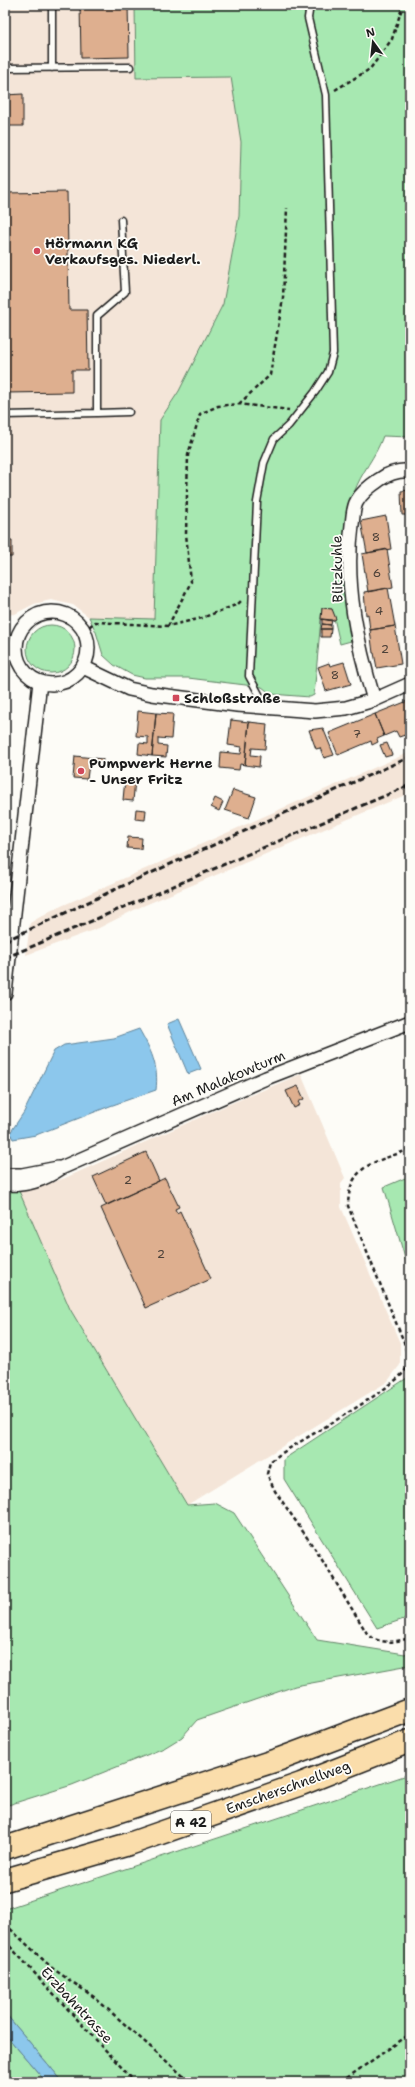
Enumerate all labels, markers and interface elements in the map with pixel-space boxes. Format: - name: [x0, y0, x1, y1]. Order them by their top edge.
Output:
- north arrow: [353, 22, 393, 62]
- text: N: [364, 24, 377, 41]
- place label: Hörmann KG Verkaufsges. Niederl.: [45, 234, 201, 268]
- marker: Hörmann KG Verkaufsges. Niederl.: [32, 246, 42, 256]
- house number: 8: [372, 529, 380, 545]
- street label: Blitzkuhle: [327, 535, 347, 603]
- house number: 6: [373, 565, 381, 581]
- house number: 4: [375, 603, 383, 619]
- house number: 2: [381, 641, 389, 657]
- house number: 8: [331, 667, 339, 683]
- place label: Schloßstraße: [184, 689, 281, 707]
- marker: Schloßstraße: [171, 693, 181, 703]
- house number: 7: [353, 726, 361, 742]
- place label: Pumpwerk Herne - Unser Fritz: [89, 754, 213, 788]
- marker: Pumpwerk Herne - Unser Fritz: [76, 766, 86, 776]
- street label: Am Malakowturm: [168, 1046, 288, 1110]
- house number: 2: [124, 1172, 132, 1188]
- house number: 2: [157, 1246, 165, 1262]
- street label: Emscherschnellweg: [223, 1756, 353, 1818]
- road number: A 42: [171, 1811, 211, 1833]
- street label: Erzbahntrasse: [37, 1963, 117, 2047]

